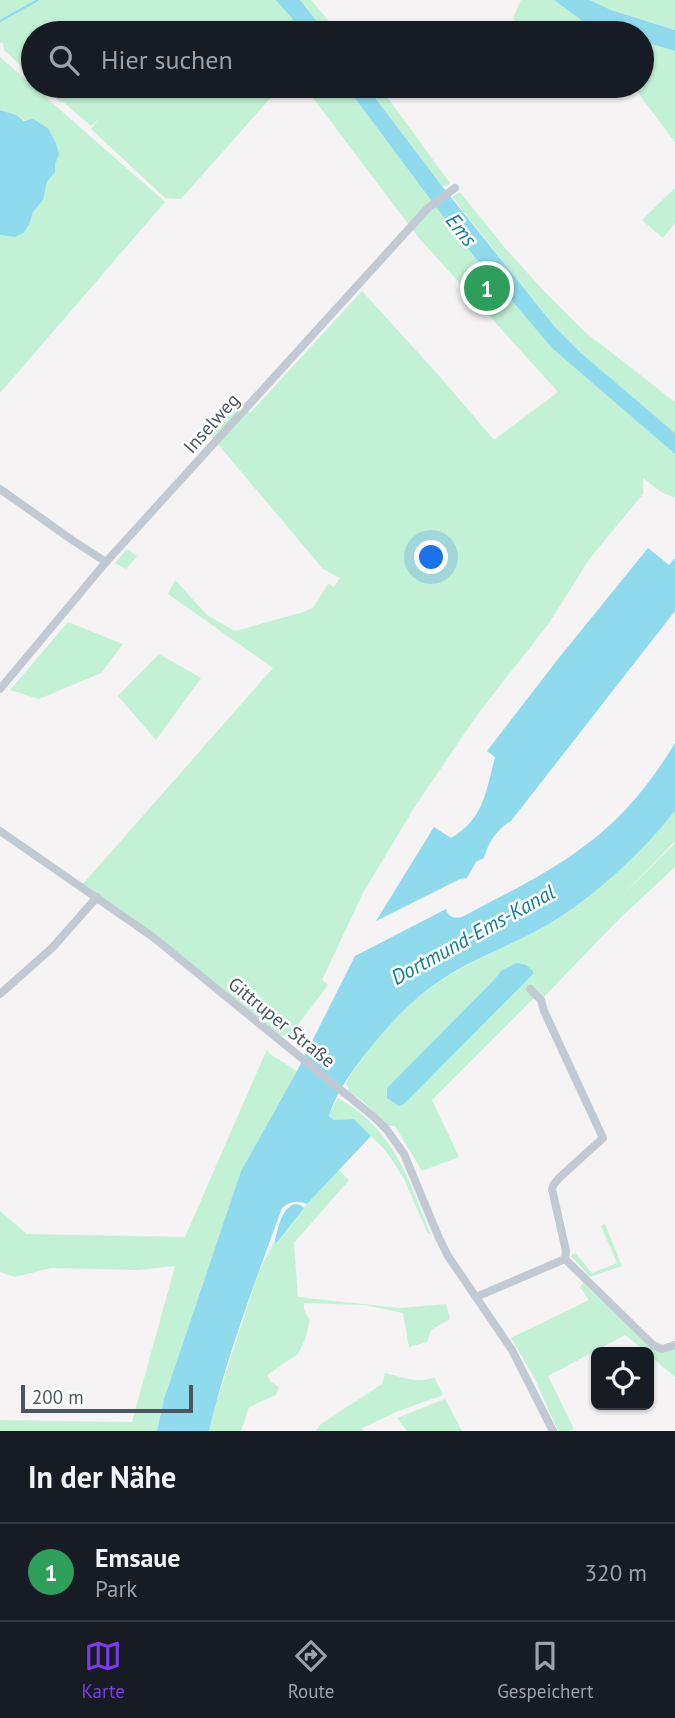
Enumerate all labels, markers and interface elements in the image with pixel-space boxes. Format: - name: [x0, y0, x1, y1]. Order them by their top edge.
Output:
- search box: [21, 21, 654, 98]
- icon: search: [45, 41, 83, 79]
- text: Hier suchen: [101, 43, 233, 76]
- water label: Ems: [440, 208, 483, 252]
- pin: 1: [464, 262, 510, 314]
- street label: Inselweg: [178, 388, 244, 458]
- your location: [414, 540, 448, 574]
- water label: Dortmund-Ems-Kanal: [386, 878, 560, 991]
- street label: Gittruper Straße: [224, 971, 340, 1073]
- map controls: [591, 1347, 654, 1410]
- button: locate: [591, 1347, 654, 1410]
- scale bar: [21, 1382, 192, 1414]
- text: 200 m: [32, 1385, 84, 1409]
- text: In der Nähe: [28, 1457, 176, 1496]
- text: Emsaue: [95, 1541, 181, 1574]
- text: 1: [44, 1558, 58, 1587]
- text: 320 m: [585, 1558, 647, 1587]
- text: Park: [95, 1574, 137, 1603]
- tab: Karte: [81, 1637, 125, 1703]
- tab: Route: [288, 1637, 334, 1703]
- tab: Gespeichert: [497, 1637, 594, 1703]

